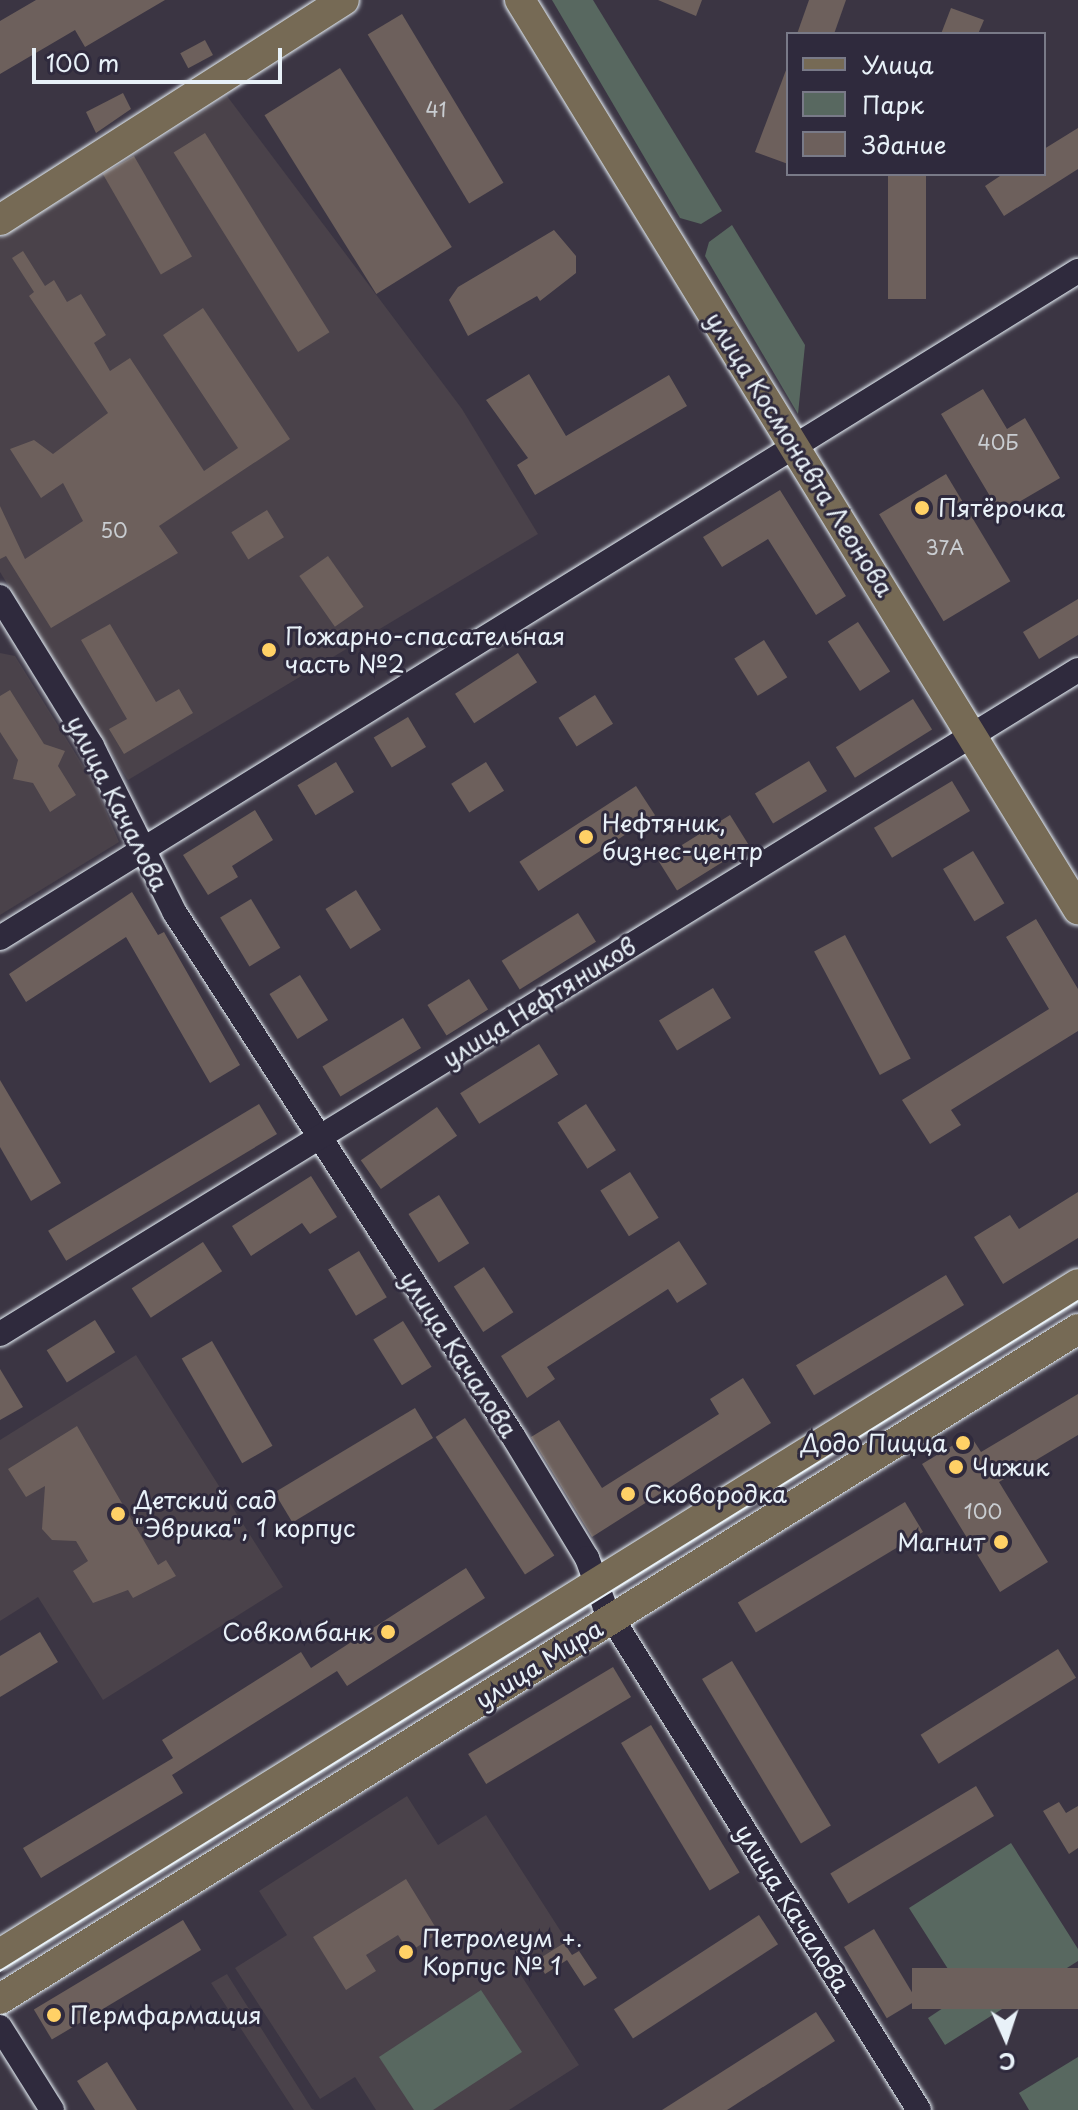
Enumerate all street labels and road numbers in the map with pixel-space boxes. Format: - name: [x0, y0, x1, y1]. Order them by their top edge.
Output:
- street label: улица Космонавта Леонова: [700, 306, 900, 602]
- street label: улица Качалова: [61, 711, 175, 895]
- street label: улица Нефтяников: [436, 930, 642, 1074]
- street label: улица Качалова: [394, 1265, 524, 1443]
- street label: улица Мира: [469, 1613, 609, 1715]
- street label: улица Качалова: [730, 1819, 856, 1997]

